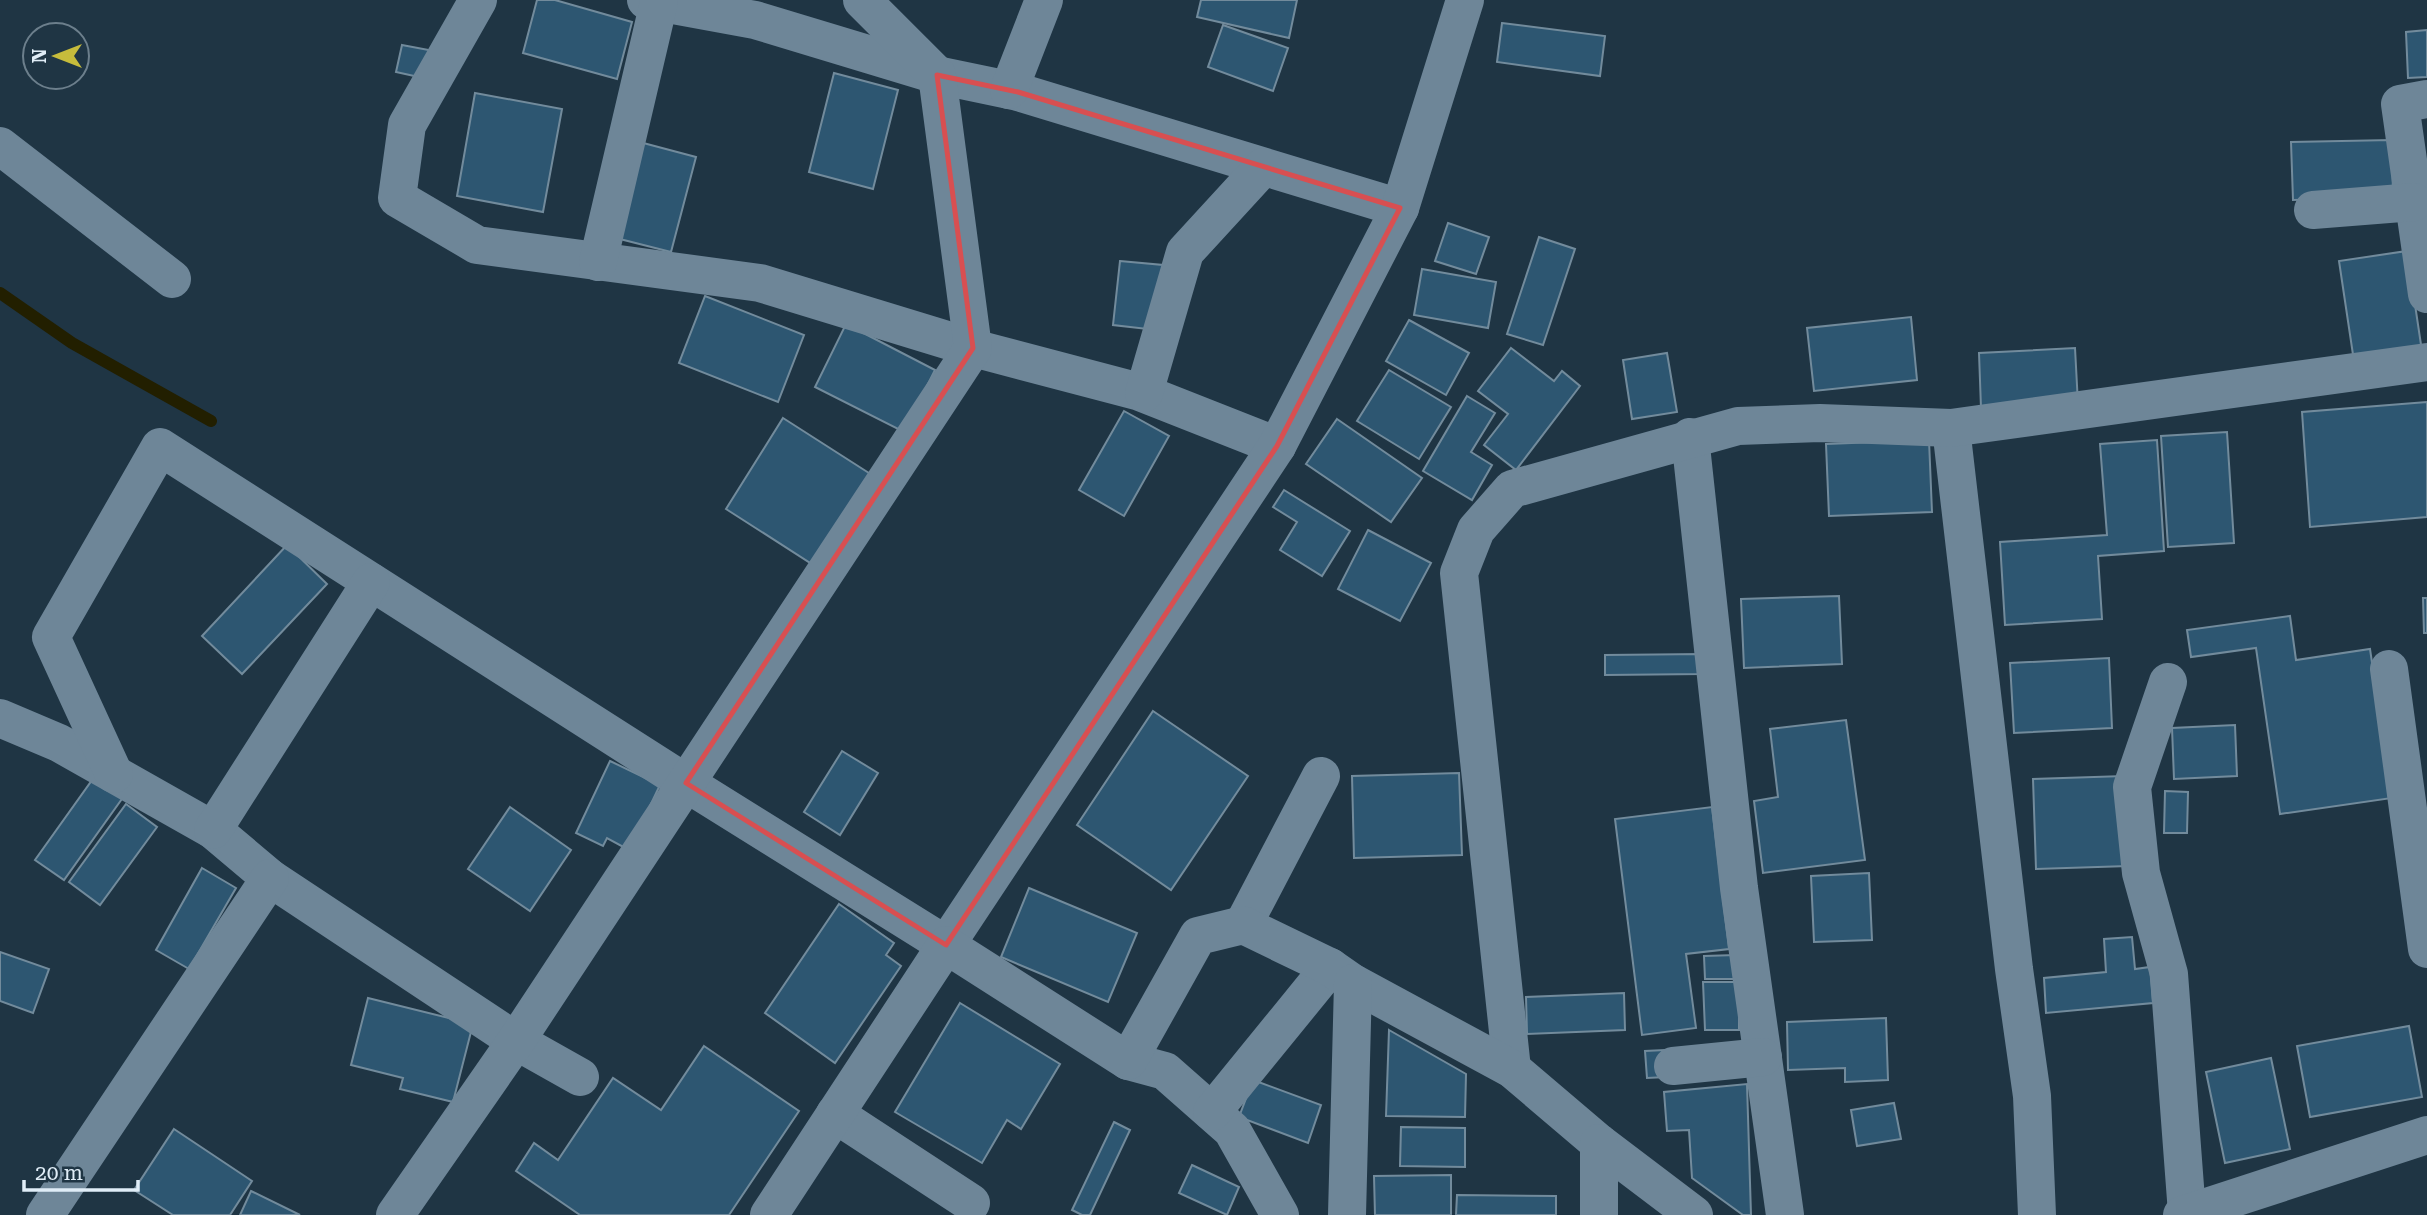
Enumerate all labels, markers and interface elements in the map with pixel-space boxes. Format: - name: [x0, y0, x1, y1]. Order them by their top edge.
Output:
- north arrow: [21, 21, 91, 91]
- text: N: [28, 48, 51, 63]
- scale bar: [24, 1148, 138, 1192]
- text: 20 m: [35, 1161, 83, 1185]

